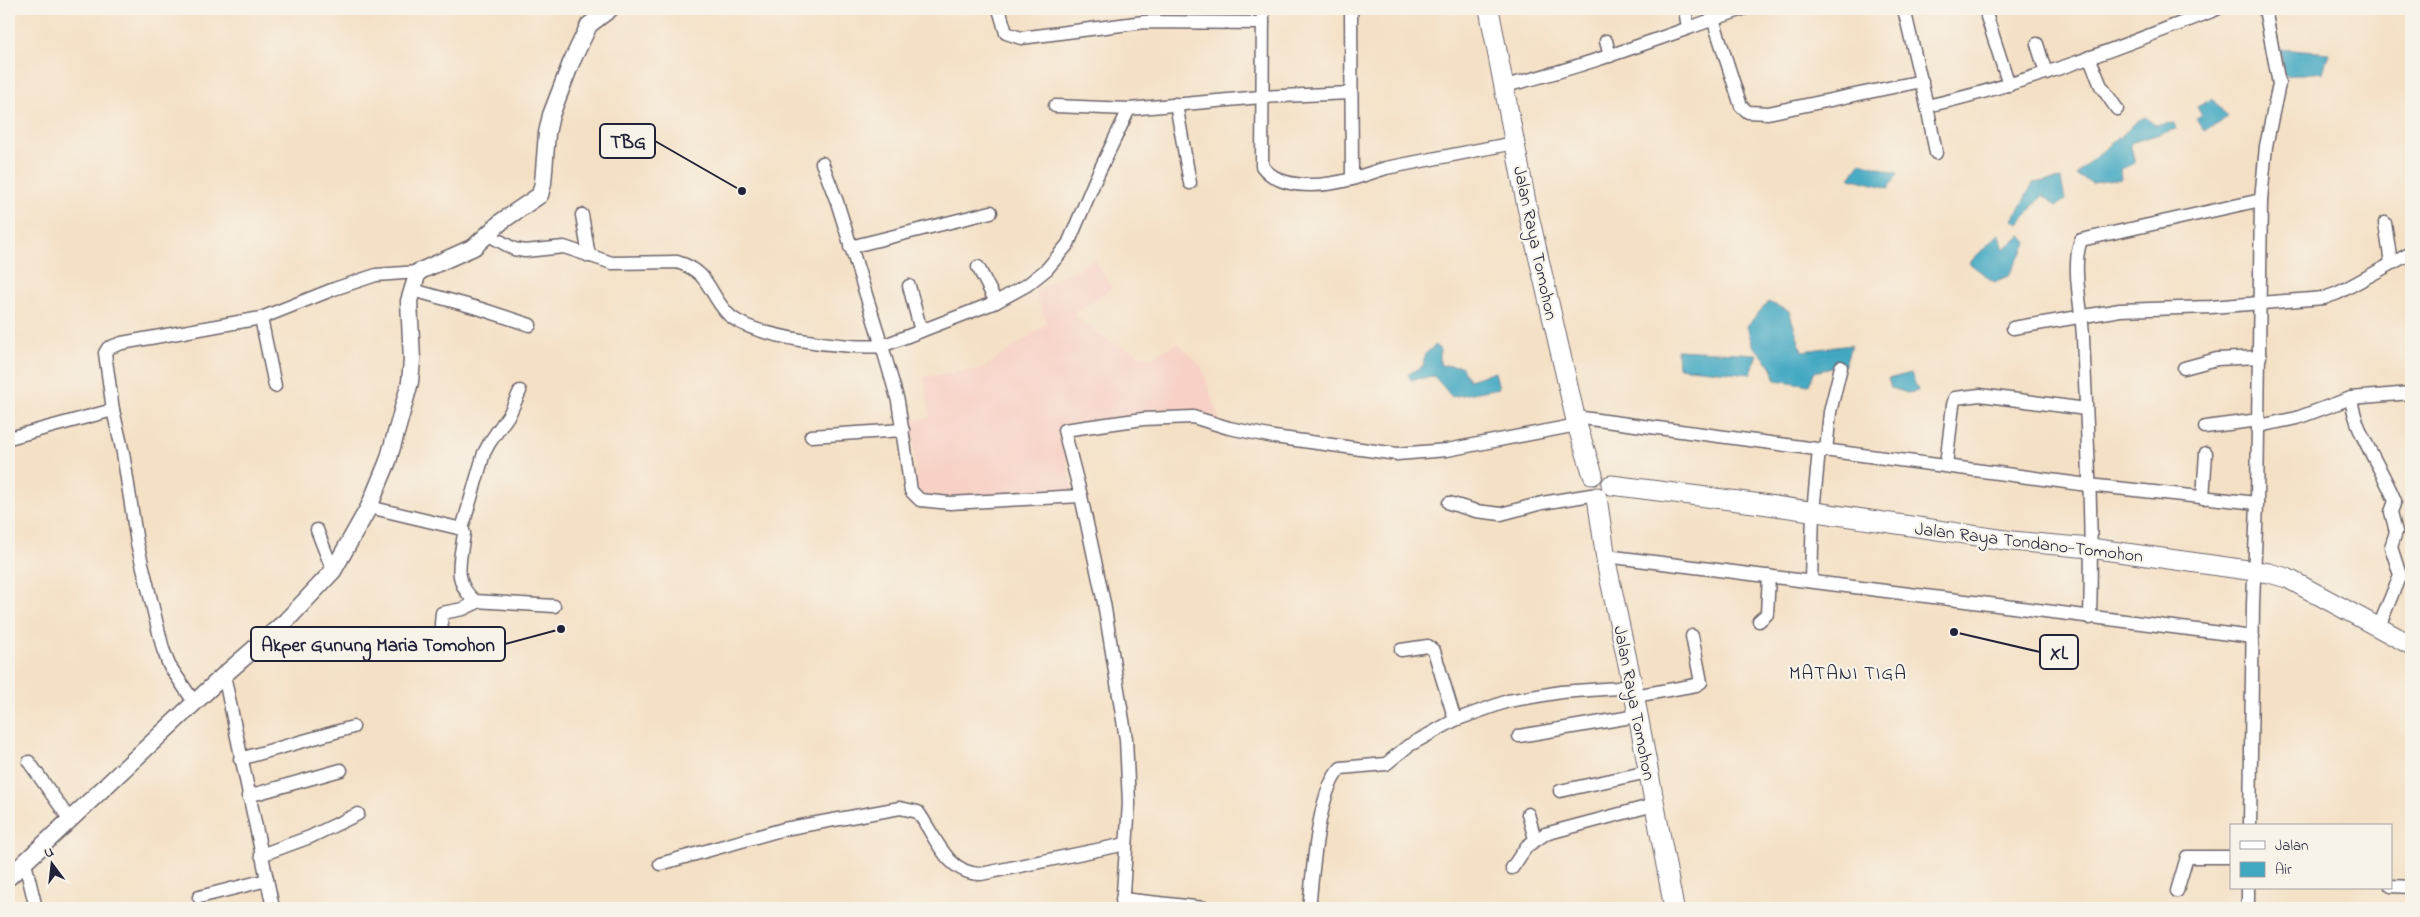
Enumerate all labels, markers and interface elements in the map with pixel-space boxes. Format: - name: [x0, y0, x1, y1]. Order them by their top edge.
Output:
- callout: TBG: [600, 124, 655, 158]
- text: TBG: [610, 130, 646, 157]
- street label: Jalan Raya Tomohon: [1505, 164, 1563, 323]
- street label: Jalan Raya Tondano-Tomohon: [1913, 517, 2144, 571]
- street label: Jalan Raya Tomohon: [1605, 624, 1661, 783]
- callout: Akper Gunung Maria Tomohon: [251, 627, 505, 661]
- text: Akper Gunung Maria Tomohon: [261, 633, 495, 662]
- callout: XL: [2040, 635, 2078, 669]
- text: XL: [2050, 641, 2069, 668]
- district label: MATANI TIGA: [1789, 661, 1907, 688]
- legend: [2230, 824, 2392, 890]
- text: Jalan: [2275, 835, 2308, 857]
- north arrow: [28, 840, 78, 890]
- text: U: [42, 842, 56, 864]
- text: Air: [2275, 859, 2292, 881]

